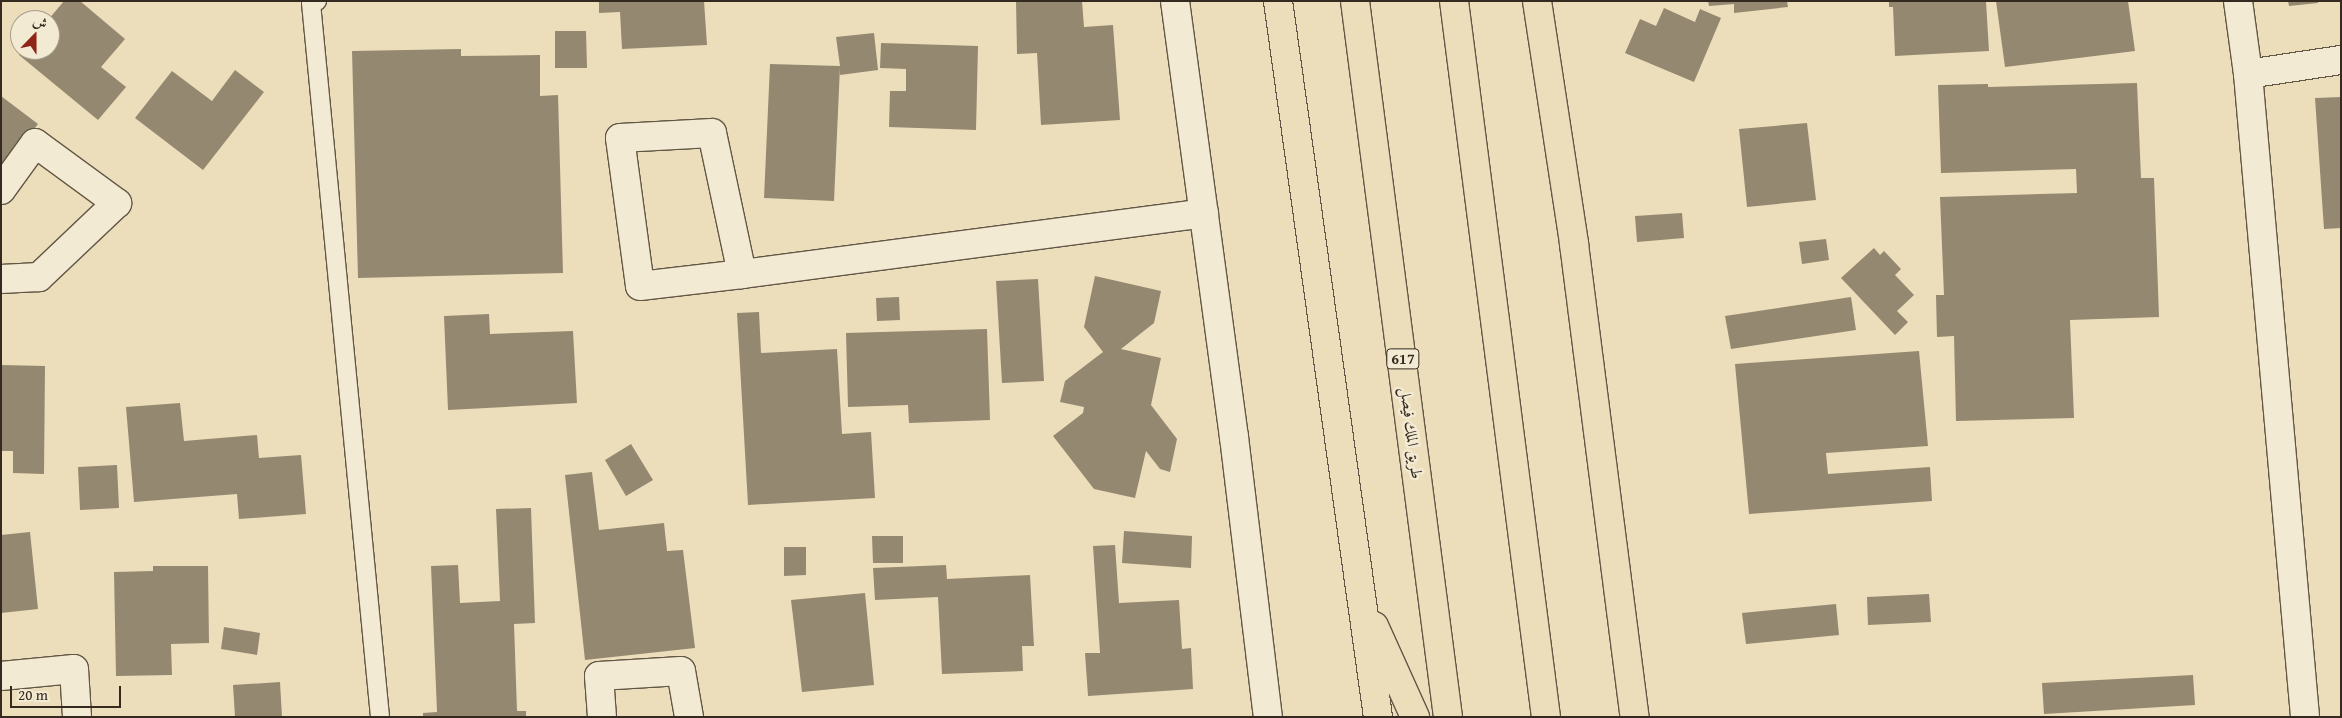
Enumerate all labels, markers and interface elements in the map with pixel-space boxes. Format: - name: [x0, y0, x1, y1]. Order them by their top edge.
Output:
- north arrow: [10, 10, 60, 60]
- text: ش: [30, 10, 50, 34]
- road number: 617: [1386, 346, 1420, 372]
- street label: طريق الملك فيصل: [1397, 386, 1427, 480]
- scale bar: [12, 676, 124, 708]
- text: 20 m: [18, 684, 48, 705]

